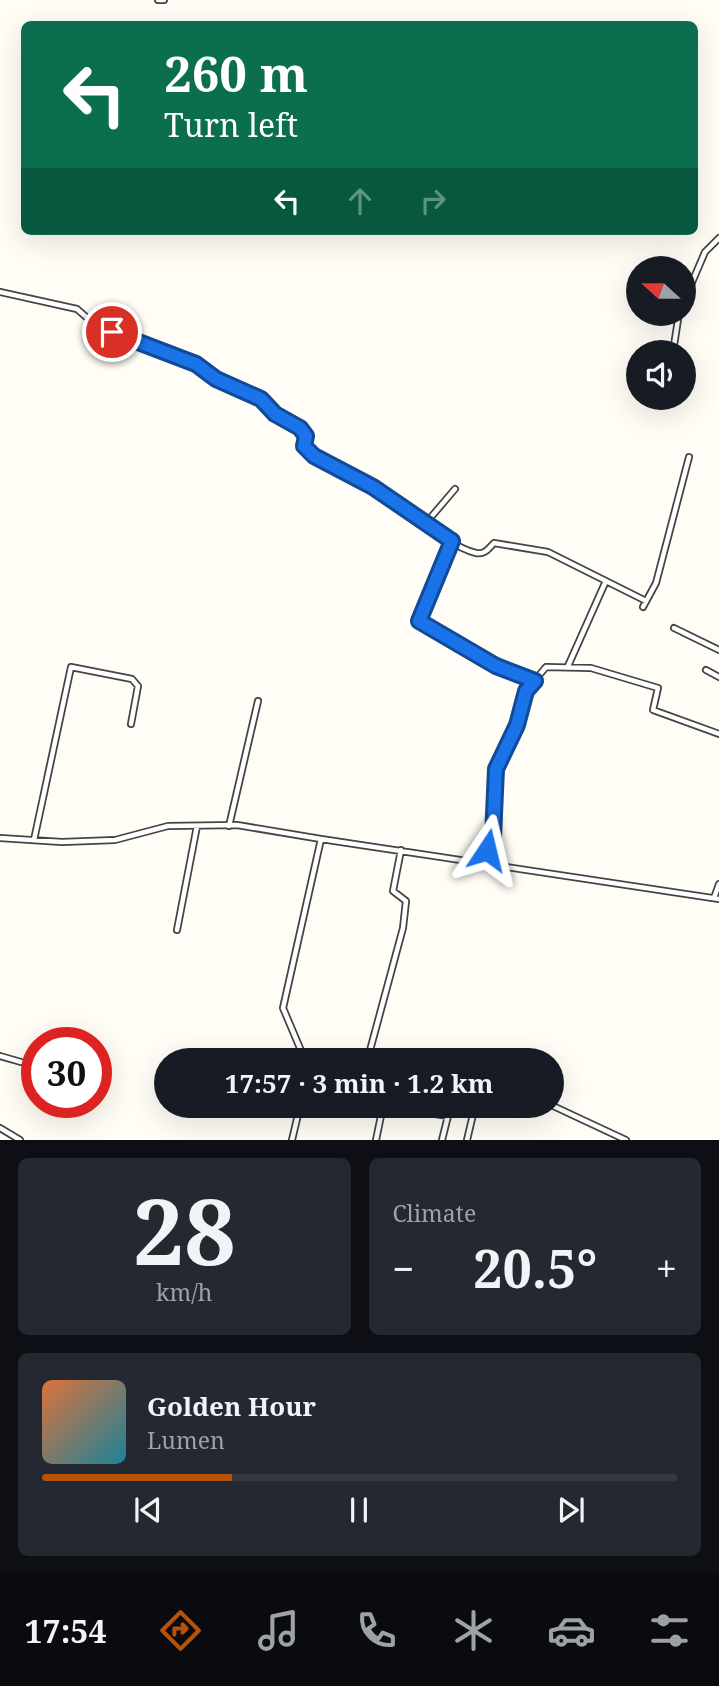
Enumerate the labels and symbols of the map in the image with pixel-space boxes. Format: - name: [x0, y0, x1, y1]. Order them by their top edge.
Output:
- north arrow: [626, 256, 696, 326]
- pin: [82, 302, 142, 362]
- position arrow: [450, 813, 524, 887]
- speed limit sign: 30: [21, 1027, 112, 1118]

